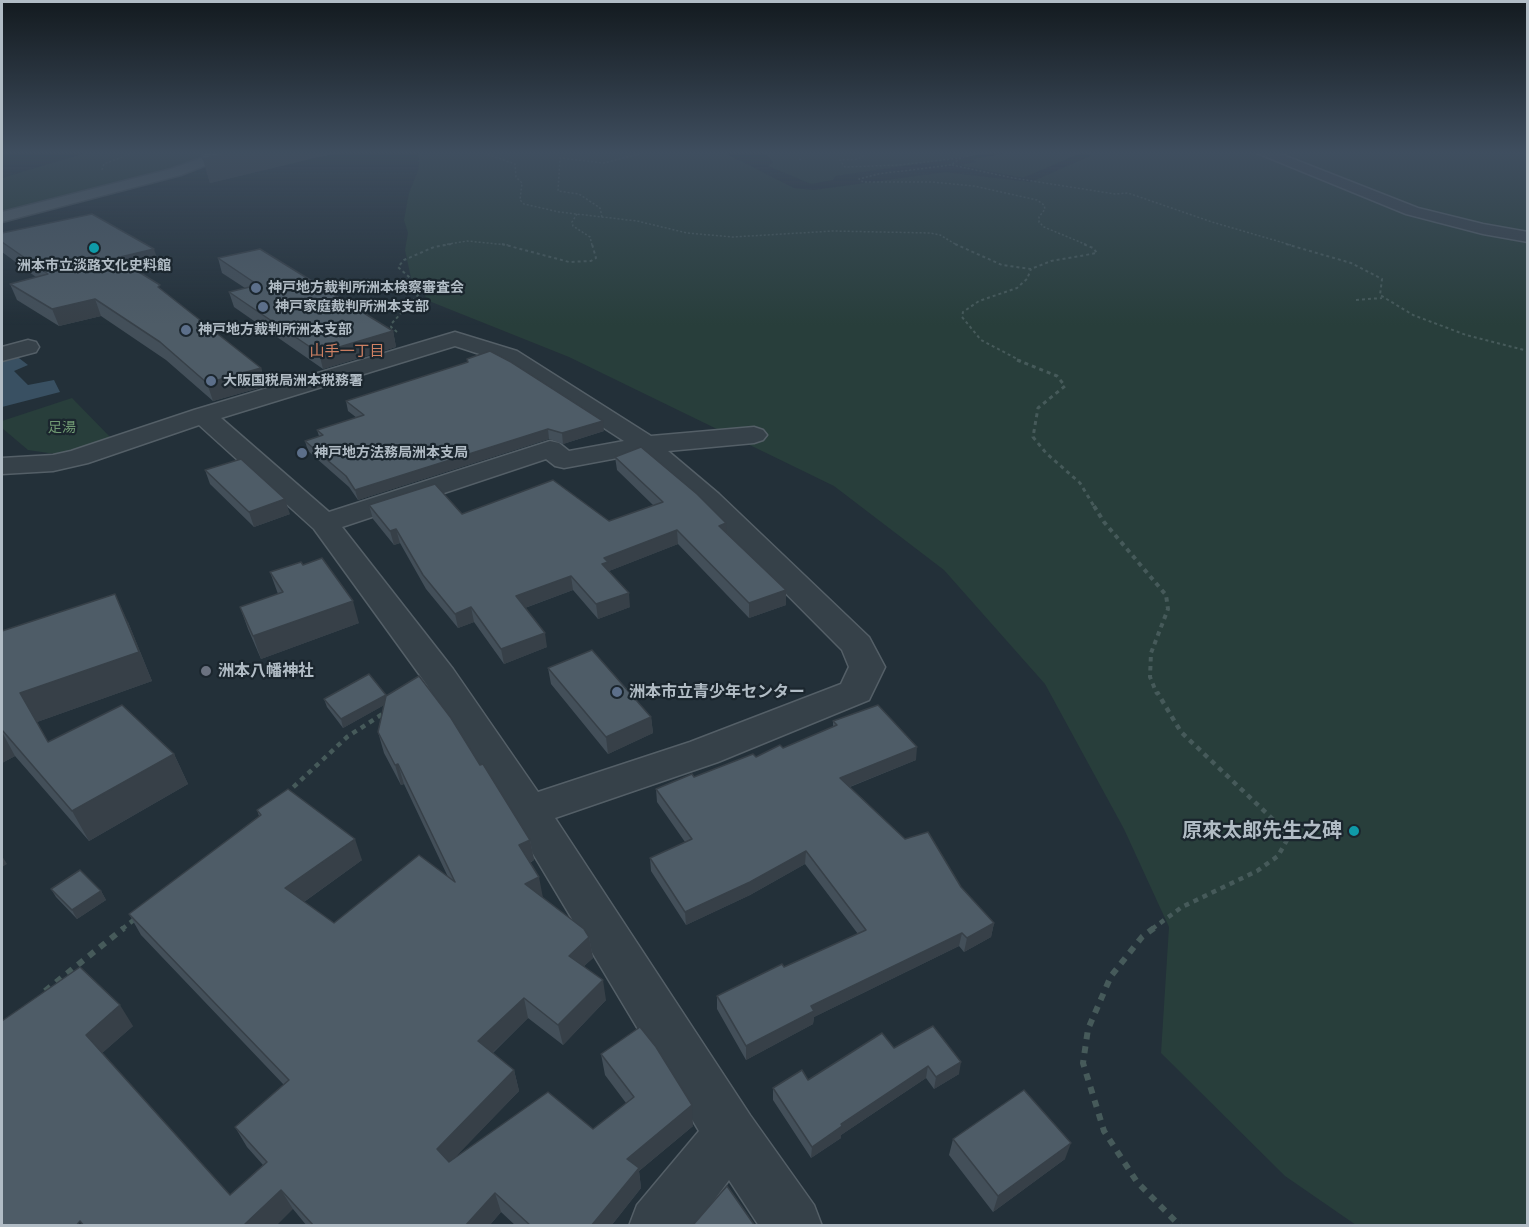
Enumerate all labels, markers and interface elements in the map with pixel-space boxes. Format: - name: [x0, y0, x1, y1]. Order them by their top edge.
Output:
- marker: 洲本市立淡路文化史料館: [87, 241, 101, 255]
- place label: 洲本市立淡路文化史料館: [17, 258, 171, 274]
- place label: 神戸地方裁判所洲本検察審査会: [268, 280, 464, 296]
- marker: 神戸地方裁判所洲本検察審査会: [249, 281, 263, 295]
- place label: 神戸家庭裁判所洲本支部: [275, 299, 429, 315]
- marker: 神戸家庭裁判所洲本支部: [256, 300, 270, 314]
- place label: 神戸地方裁判所洲本支部: [198, 322, 352, 338]
- marker: 神戸地方裁判所洲本支部: [179, 323, 193, 337]
- district label: 山手一丁目: [310, 342, 384, 360]
- place label: 大阪国税局洲本税務署: [223, 373, 363, 389]
- marker: 大阪国税局洲本税務署: [204, 374, 218, 388]
- park label: 足湯: [48, 420, 76, 436]
- place label: 神戸地方法務局洲本支局: [314, 445, 468, 461]
- marker: 神戸地方法務局洲本支局: [295, 446, 309, 460]
- place label: 洲本八幡神社: [218, 661, 314, 681]
- marker: 洲本八幡神社: [199, 664, 213, 678]
- place label: 洲本市立青少年センター: [629, 682, 805, 702]
- marker: 洲本市立青少年センター: [610, 685, 624, 699]
- place label: 原來太郎先生之碑: [1182, 819, 1342, 843]
- marker: 原來太郎先生之碑: [1347, 824, 1361, 838]

